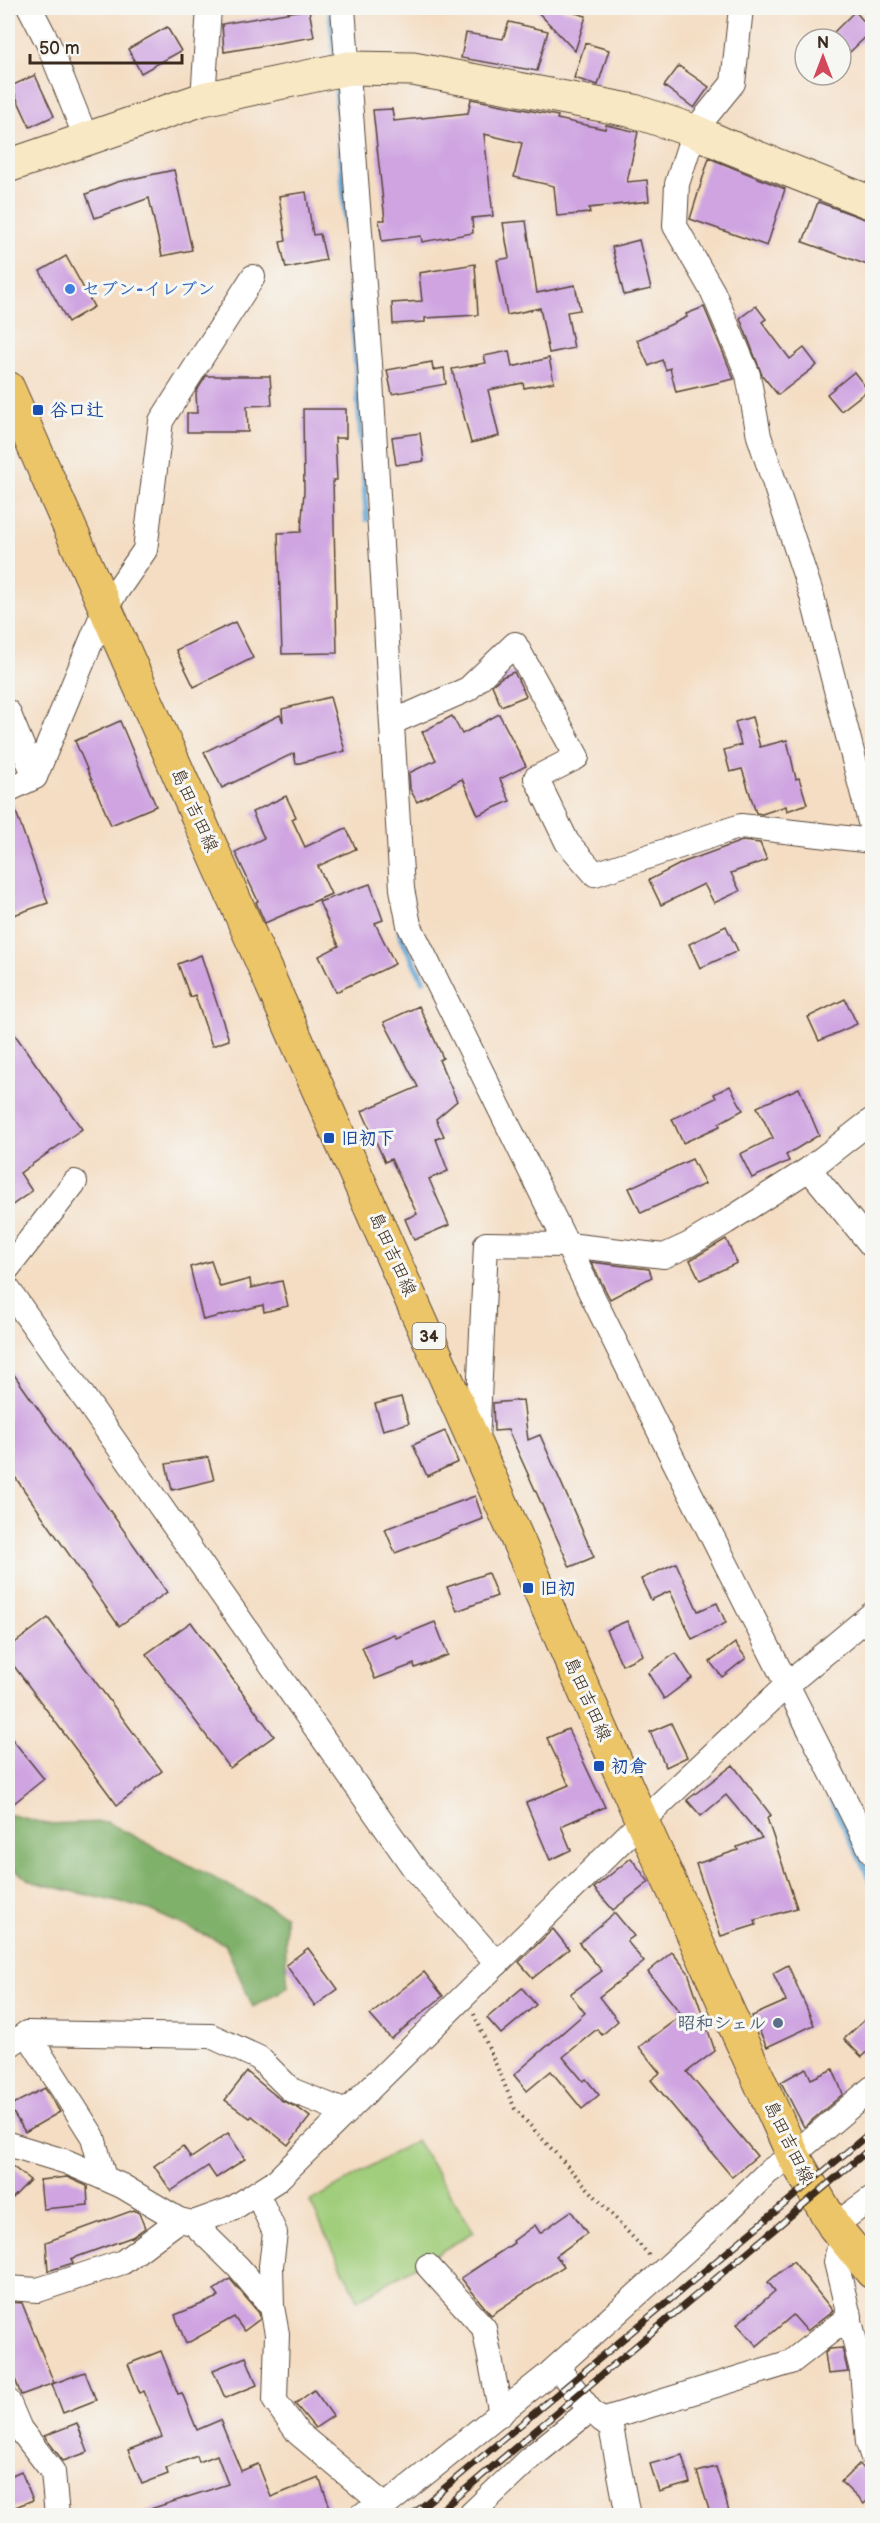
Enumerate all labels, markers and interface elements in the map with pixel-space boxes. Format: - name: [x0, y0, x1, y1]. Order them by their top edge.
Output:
- scale bar: [30, 27, 182, 65]
- north arrow: [793, 27, 853, 87]
- text: N: [817, 34, 829, 53]
- text: 50 m: [39, 38, 80, 59]
- place label: セブン-イレブン: [82, 279, 215, 300]
- marker: セブン-イレブン: [63, 282, 77, 296]
- place label: 谷口辻: [50, 400, 104, 421]
- marker: 谷口辻: [31, 403, 45, 417]
- street label: 島田吉田線: [167, 765, 222, 856]
- place label: 旧初下: [341, 1128, 395, 1149]
- marker: 旧初下: [322, 1131, 336, 1145]
- street label: 島田吉田線: [365, 1209, 420, 1300]
- road number: 34: [412, 1323, 446, 1349]
- place label: 旧初: [540, 1578, 576, 1599]
- marker: 旧初: [521, 1581, 535, 1595]
- street label: 島田吉田線: [560, 1654, 615, 1745]
- place label: 初倉: [611, 1756, 647, 1777]
- marker: 初倉: [592, 1759, 606, 1773]
- place label: 昭和シェル: [677, 2013, 766, 2034]
- marker: 昭和シェル: [771, 2016, 785, 2030]
- street label: 島田吉田線: [759, 2097, 818, 2187]

